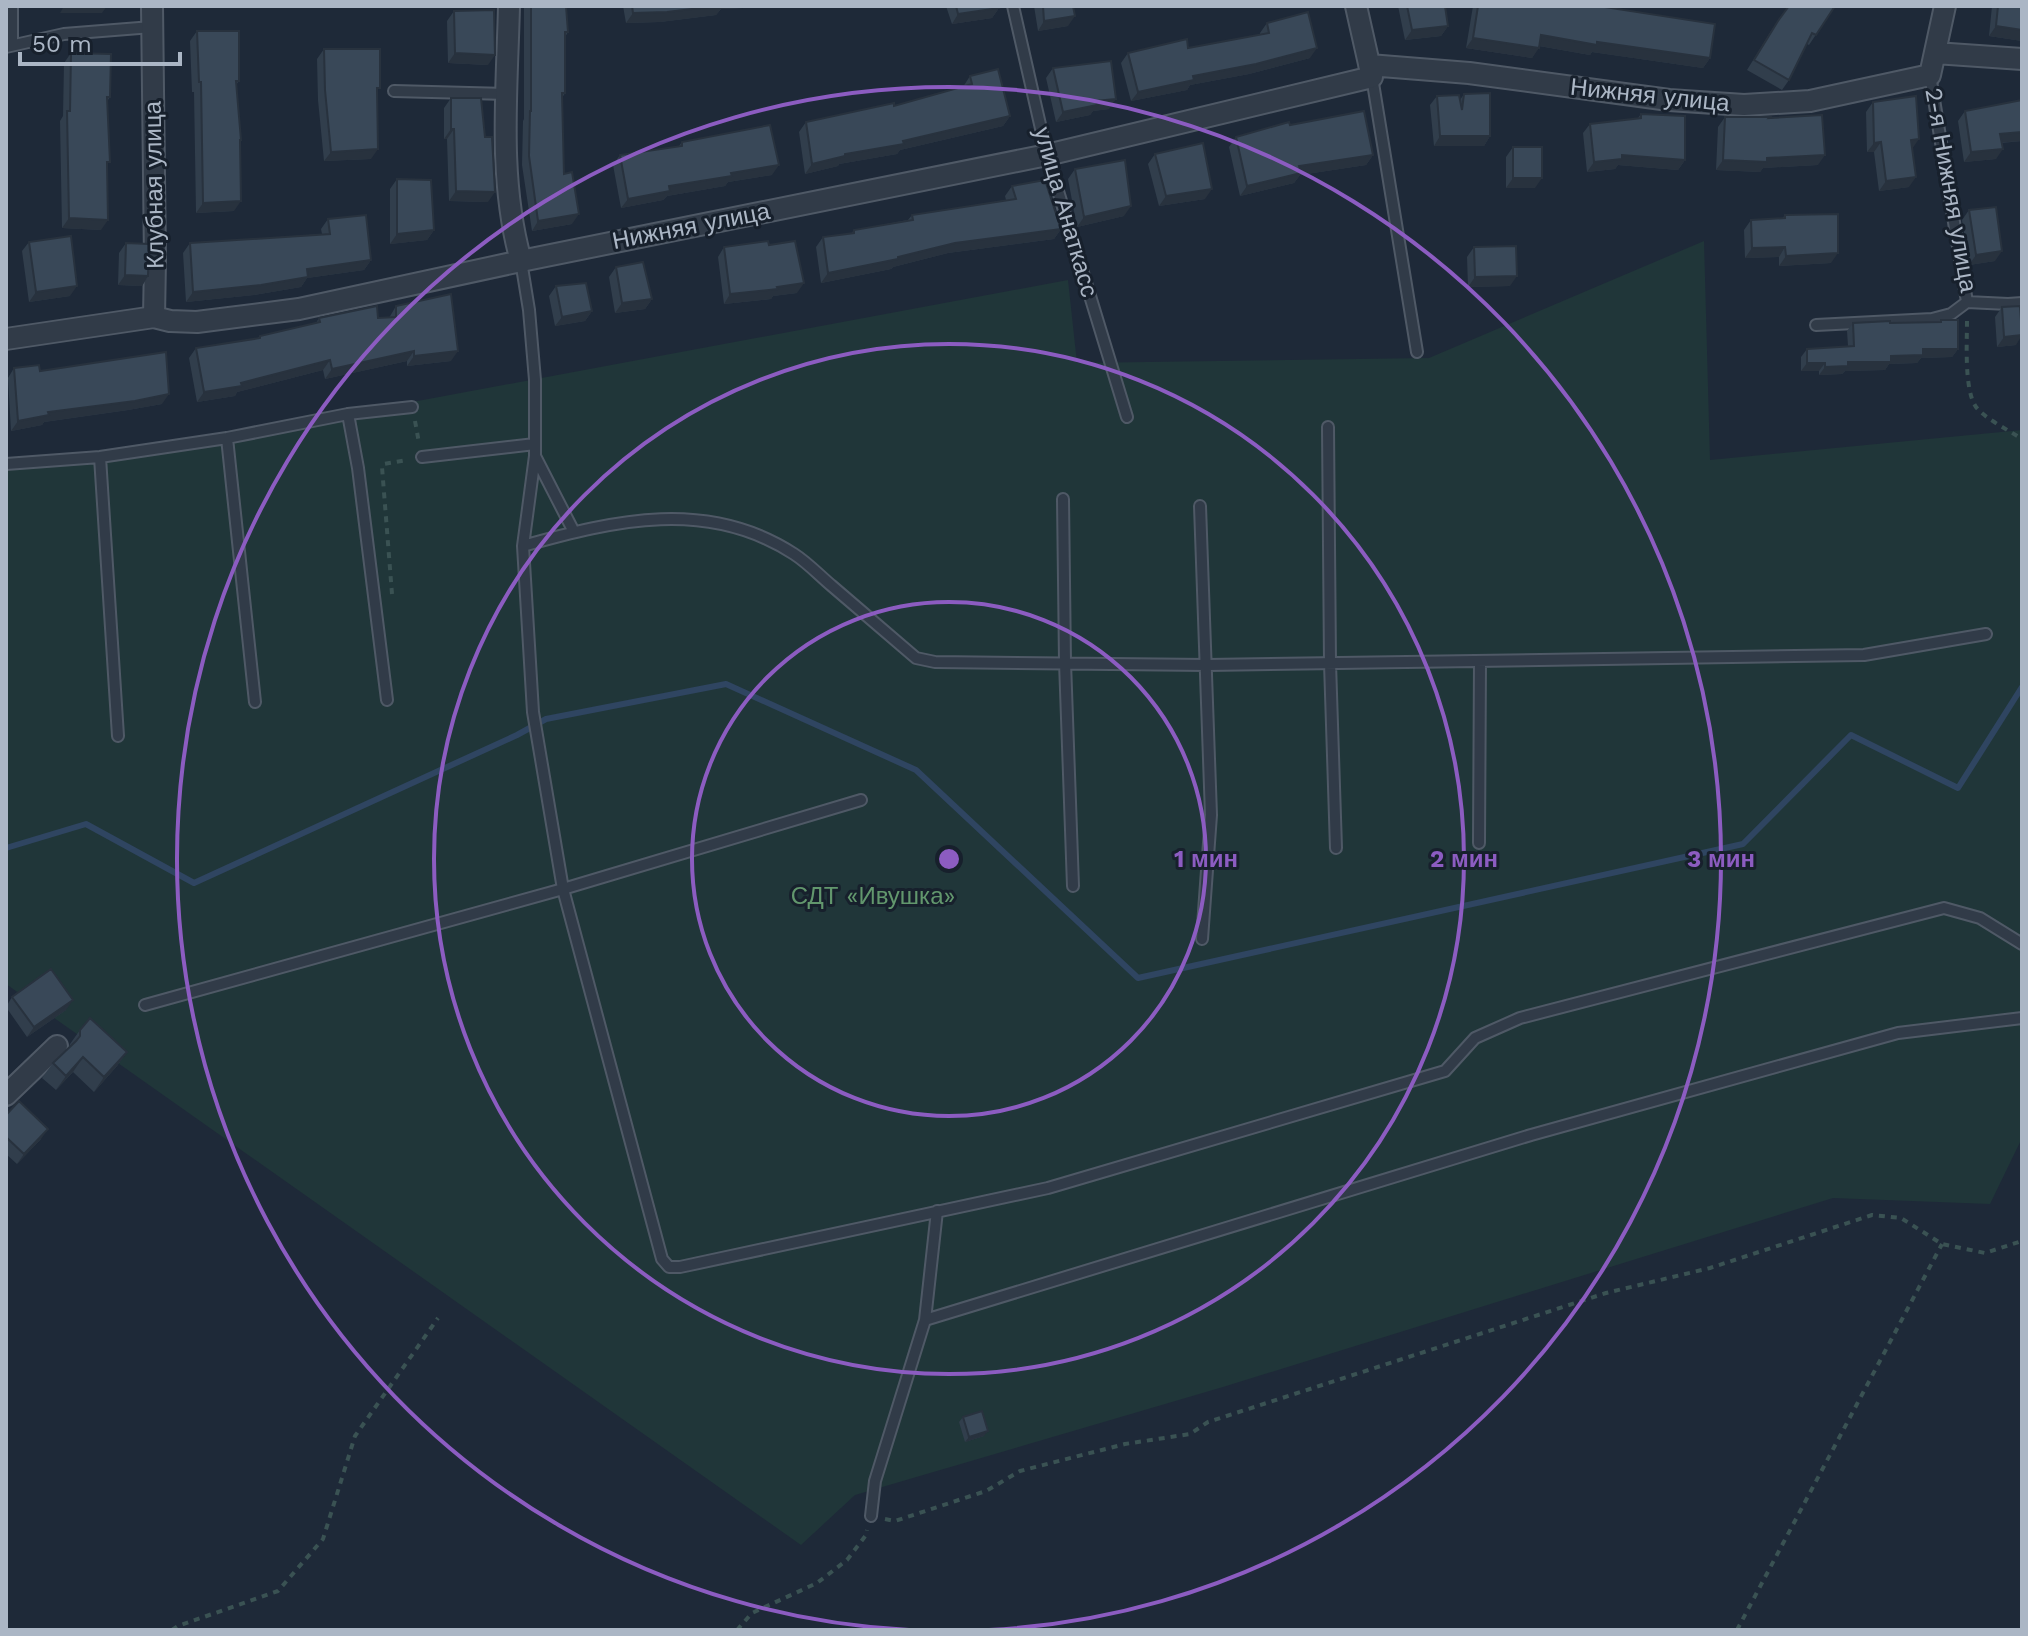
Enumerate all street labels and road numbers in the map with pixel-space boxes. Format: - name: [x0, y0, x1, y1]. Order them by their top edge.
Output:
- street label: Нижняя улица: [1569, 73, 1732, 117]
- street label: 2-я Нижняя улица: [1919, 86, 1983, 295]
- street label: Клубная улица: [139, 100, 169, 269]
- street label: улица Анаткасс: [1028, 124, 1104, 300]
- street label: Нижняя улица: [610, 197, 773, 255]

